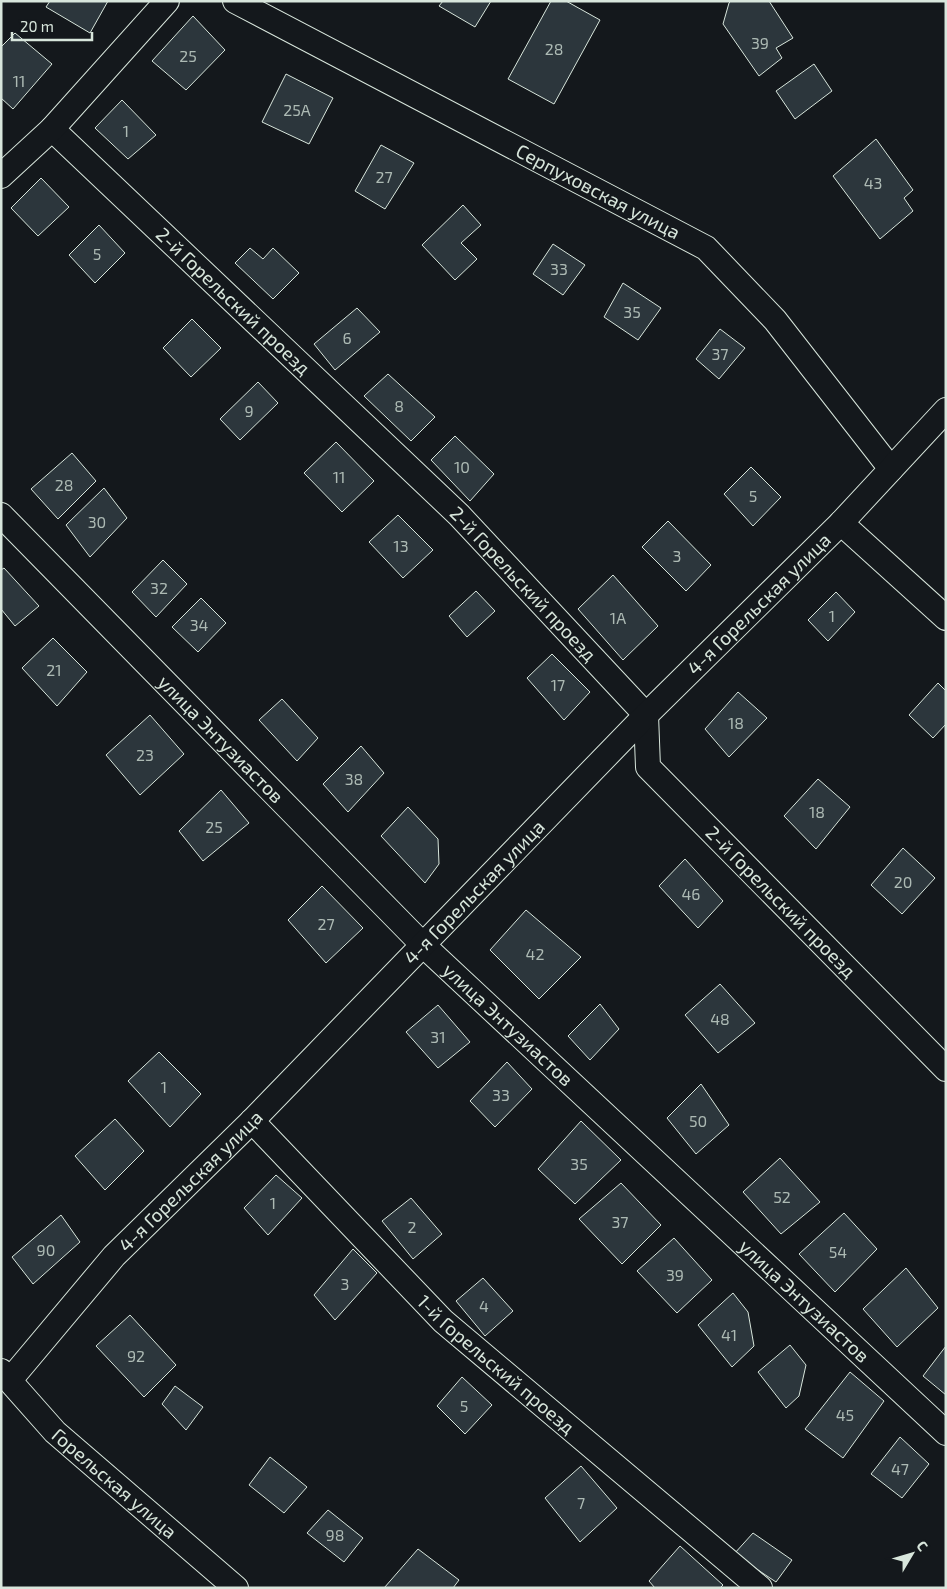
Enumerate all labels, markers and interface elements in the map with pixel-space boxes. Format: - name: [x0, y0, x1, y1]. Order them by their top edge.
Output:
- scale bar: [12, 10, 92, 42]
- text: 20 m: [20, 17, 54, 35]
- house number: 39: [751, 33, 769, 52]
- house number: 28: [545, 39, 563, 58]
- house number: 25: [179, 46, 197, 65]
- house number: 11: [13, 71, 25, 90]
- house number: 25А: [283, 100, 311, 119]
- house number: 1: [123, 121, 129, 140]
- street label: Серпуховская улица: [512, 139, 684, 243]
- house number: 27: [375, 167, 393, 186]
- house number: 43: [864, 173, 882, 192]
- street label: 2-й Горельский проезд: [152, 222, 316, 379]
- house number: 5: [93, 244, 101, 263]
- house number: 33: [550, 259, 568, 278]
- house number: 35: [623, 302, 641, 321]
- house number: 6: [342, 328, 352, 347]
- house number: 37: [711, 344, 729, 363]
- house number: 8: [394, 396, 404, 415]
- house number: 9: [244, 401, 254, 420]
- house number: 10: [454, 457, 470, 476]
- house number: 11: [333, 467, 345, 486]
- house number: 28: [55, 475, 73, 494]
- house number: 5: [749, 486, 757, 505]
- street label: 2-й Горельский проезд: [446, 501, 602, 666]
- house number: 30: [88, 512, 106, 531]
- street label: 4-я Горельская улица: [682, 528, 835, 679]
- house number: 13: [393, 536, 409, 555]
- house number: 3: [673, 546, 681, 565]
- house number: 32: [150, 578, 168, 597]
- house number: 1: [829, 606, 835, 625]
- house number: 1А: [610, 608, 626, 627]
- house number: 34: [190, 615, 209, 634]
- house number: 21: [46, 660, 62, 679]
- street label: улица Энтузиастов: [153, 670, 289, 807]
- house number: 17: [551, 675, 565, 694]
- house number: 18: [728, 713, 744, 732]
- house number: 23: [136, 745, 154, 764]
- house number: 38: [345, 769, 363, 788]
- house number: 18: [809, 802, 825, 821]
- street label: 4-я Горельская улица: [399, 815, 549, 969]
- house number: 25: [205, 817, 223, 836]
- street label: 2-й Горельский проезд: [701, 821, 861, 982]
- house number: 20: [894, 872, 912, 891]
- house number: 46: [682, 884, 701, 903]
- house number: 27: [317, 914, 335, 933]
- house number: 42: [526, 944, 544, 963]
- street label: улица Энтузиастов: [438, 958, 578, 1090]
- house number: 48: [710, 1009, 730, 1028]
- house number: 31: [430, 1027, 446, 1046]
- house number: 1: [161, 1077, 167, 1096]
- house number: 33: [492, 1085, 510, 1104]
- street label: 4-я Горельская улица: [114, 1105, 267, 1256]
- house number: 50: [689, 1111, 707, 1130]
- house number: 35: [570, 1154, 588, 1173]
- house number: 52: [773, 1187, 791, 1206]
- house number: 1: [270, 1193, 276, 1212]
- house number: 37: [611, 1212, 629, 1231]
- house number: 2: [408, 1217, 417, 1236]
- street label: улица Энтузиастов: [734, 1234, 875, 1367]
- house number: 90: [37, 1240, 55, 1259]
- house number: 54: [829, 1242, 847, 1261]
- house number: 39: [666, 1265, 684, 1284]
- house number: 3: [341, 1274, 349, 1293]
- street label: 1-й Горельский проезд: [413, 1290, 580, 1438]
- house number: 4: [479, 1296, 489, 1315]
- house number: 41: [721, 1325, 737, 1344]
- house number: 92: [127, 1346, 145, 1365]
- house number: 5: [460, 1396, 468, 1415]
- house number: 45: [836, 1405, 854, 1424]
- street label: Горельская улица: [48, 1423, 182, 1543]
- house number: 47: [891, 1459, 909, 1478]
- house number: 7: [577, 1493, 585, 1512]
- house number: 98: [326, 1525, 344, 1544]
- north arrow: [887, 1529, 937, 1579]
- text: С: [913, 1537, 932, 1554]

